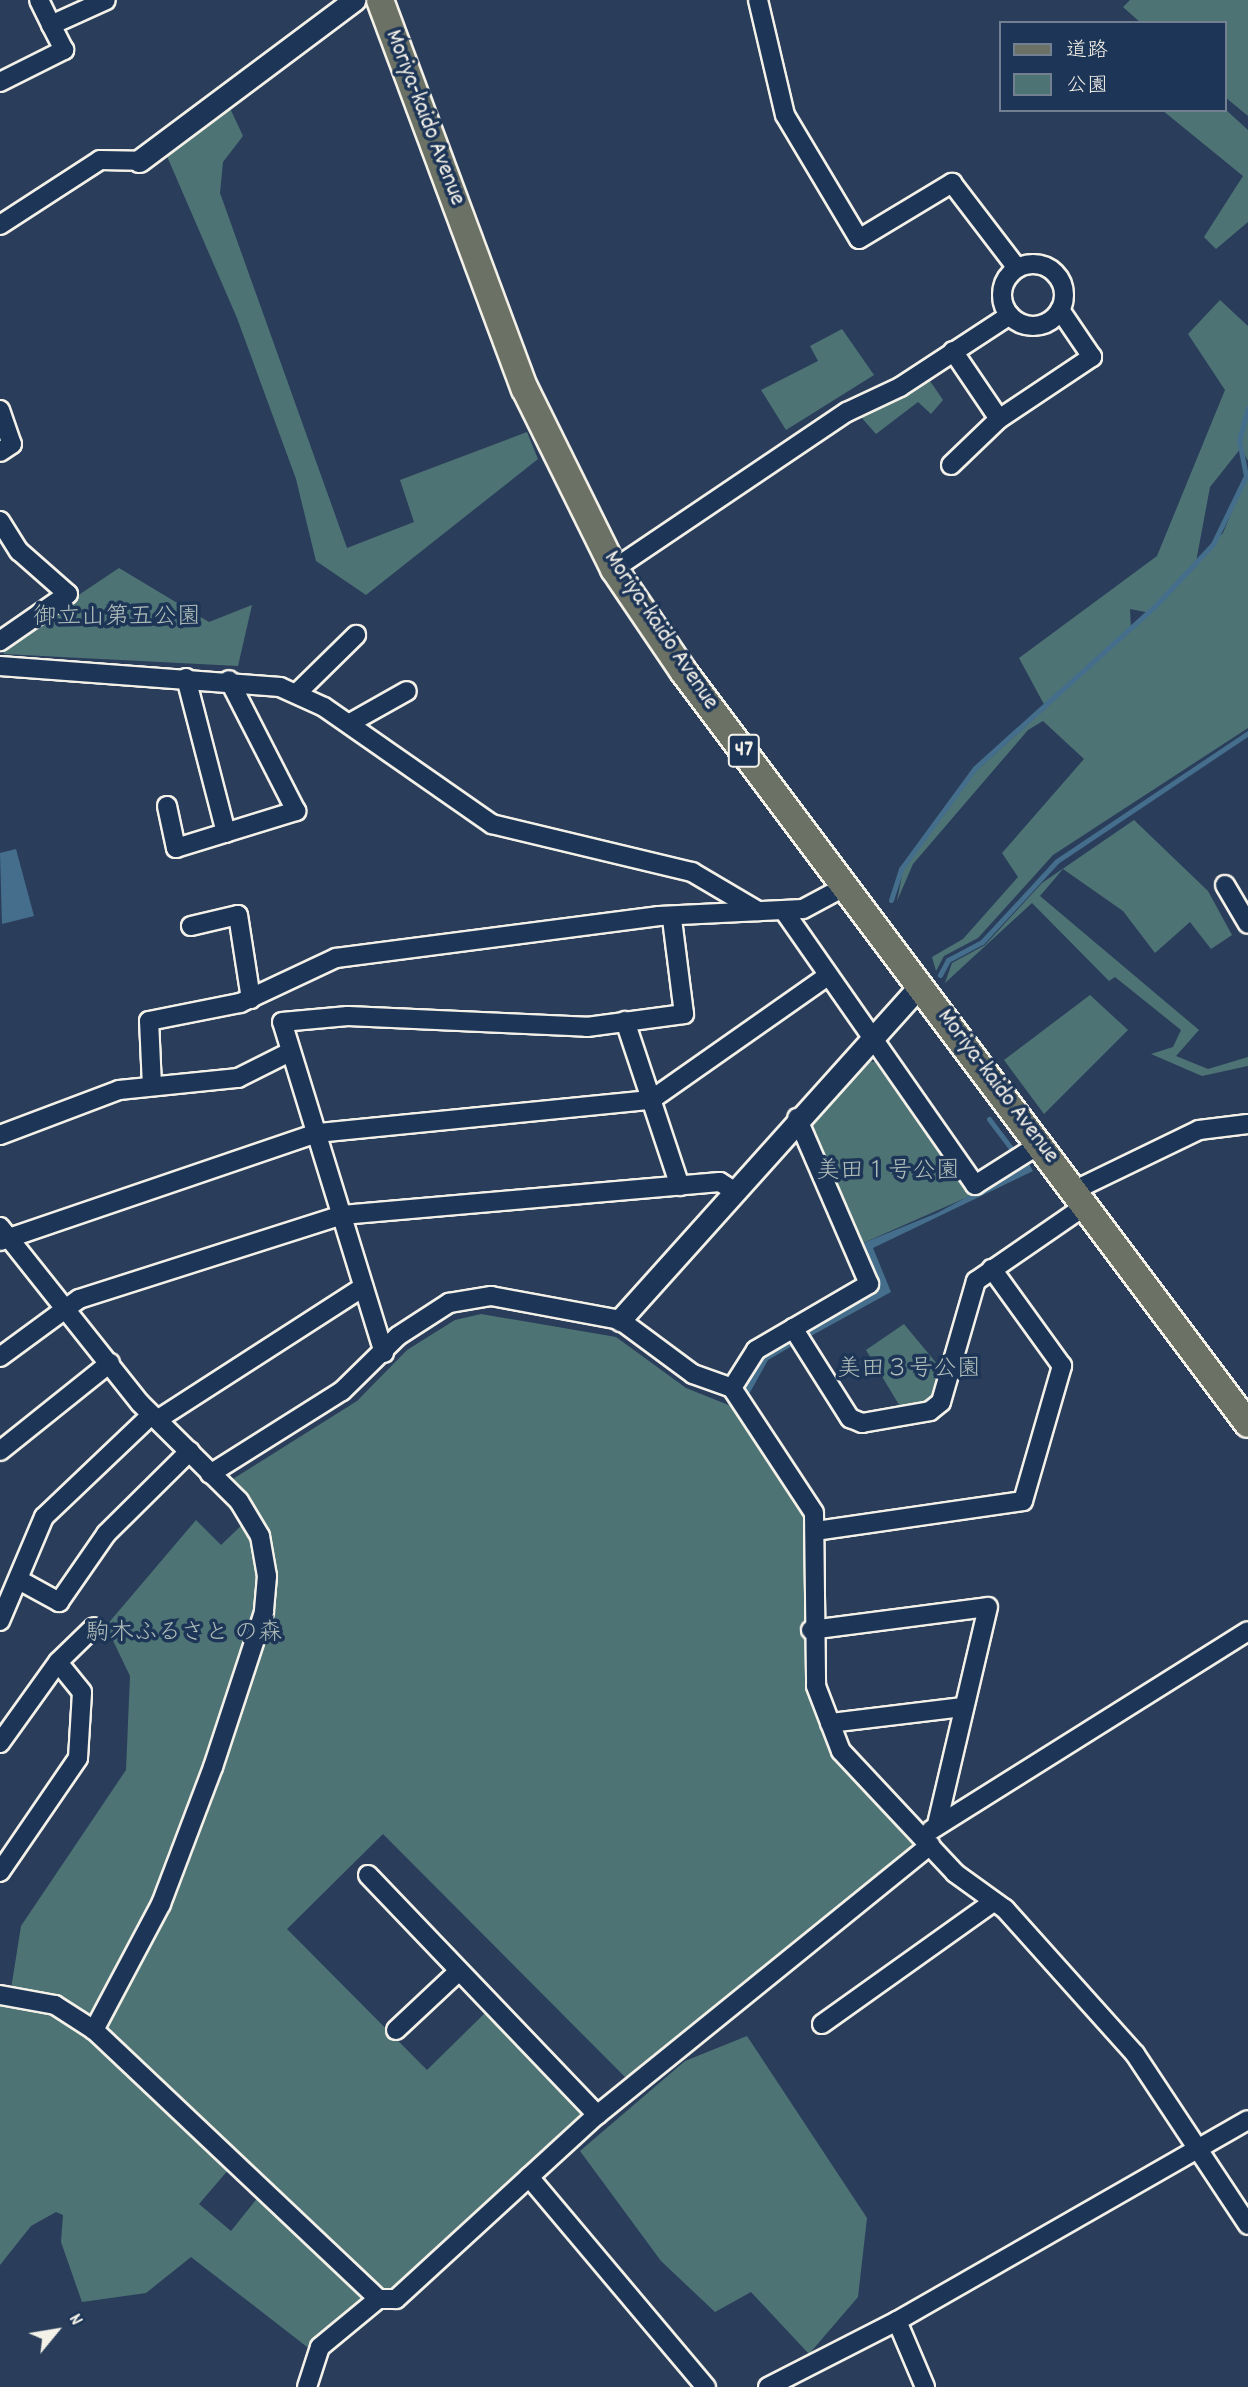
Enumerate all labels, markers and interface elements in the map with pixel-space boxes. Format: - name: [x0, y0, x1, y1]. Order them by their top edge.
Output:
- legend: [1000, 21, 1227, 112]
- street label: Moriya-kaido Avenue: [377, 26, 471, 210]
- text: 道路: [1066, 37, 1108, 67]
- text: 公園: [1066, 72, 1108, 102]
- street label: Moriya-kaido Avenue: [596, 546, 724, 716]
- park label: 御立山第五公園: [33, 605, 201, 633]
- road number: 47: [726, 732, 762, 771]
- street label: Moriya-kaido Avenue: [930, 1004, 1064, 1170]
- park label: 美田１号公園: [816, 1159, 960, 1187]
- park label: 美田３号公園: [837, 1357, 981, 1385]
- park label: 駒木ふるさと の森: [85, 1621, 283, 1649]
- north arrow: [21, 2296, 91, 2366]
- text: N: [61, 2309, 89, 2331]

